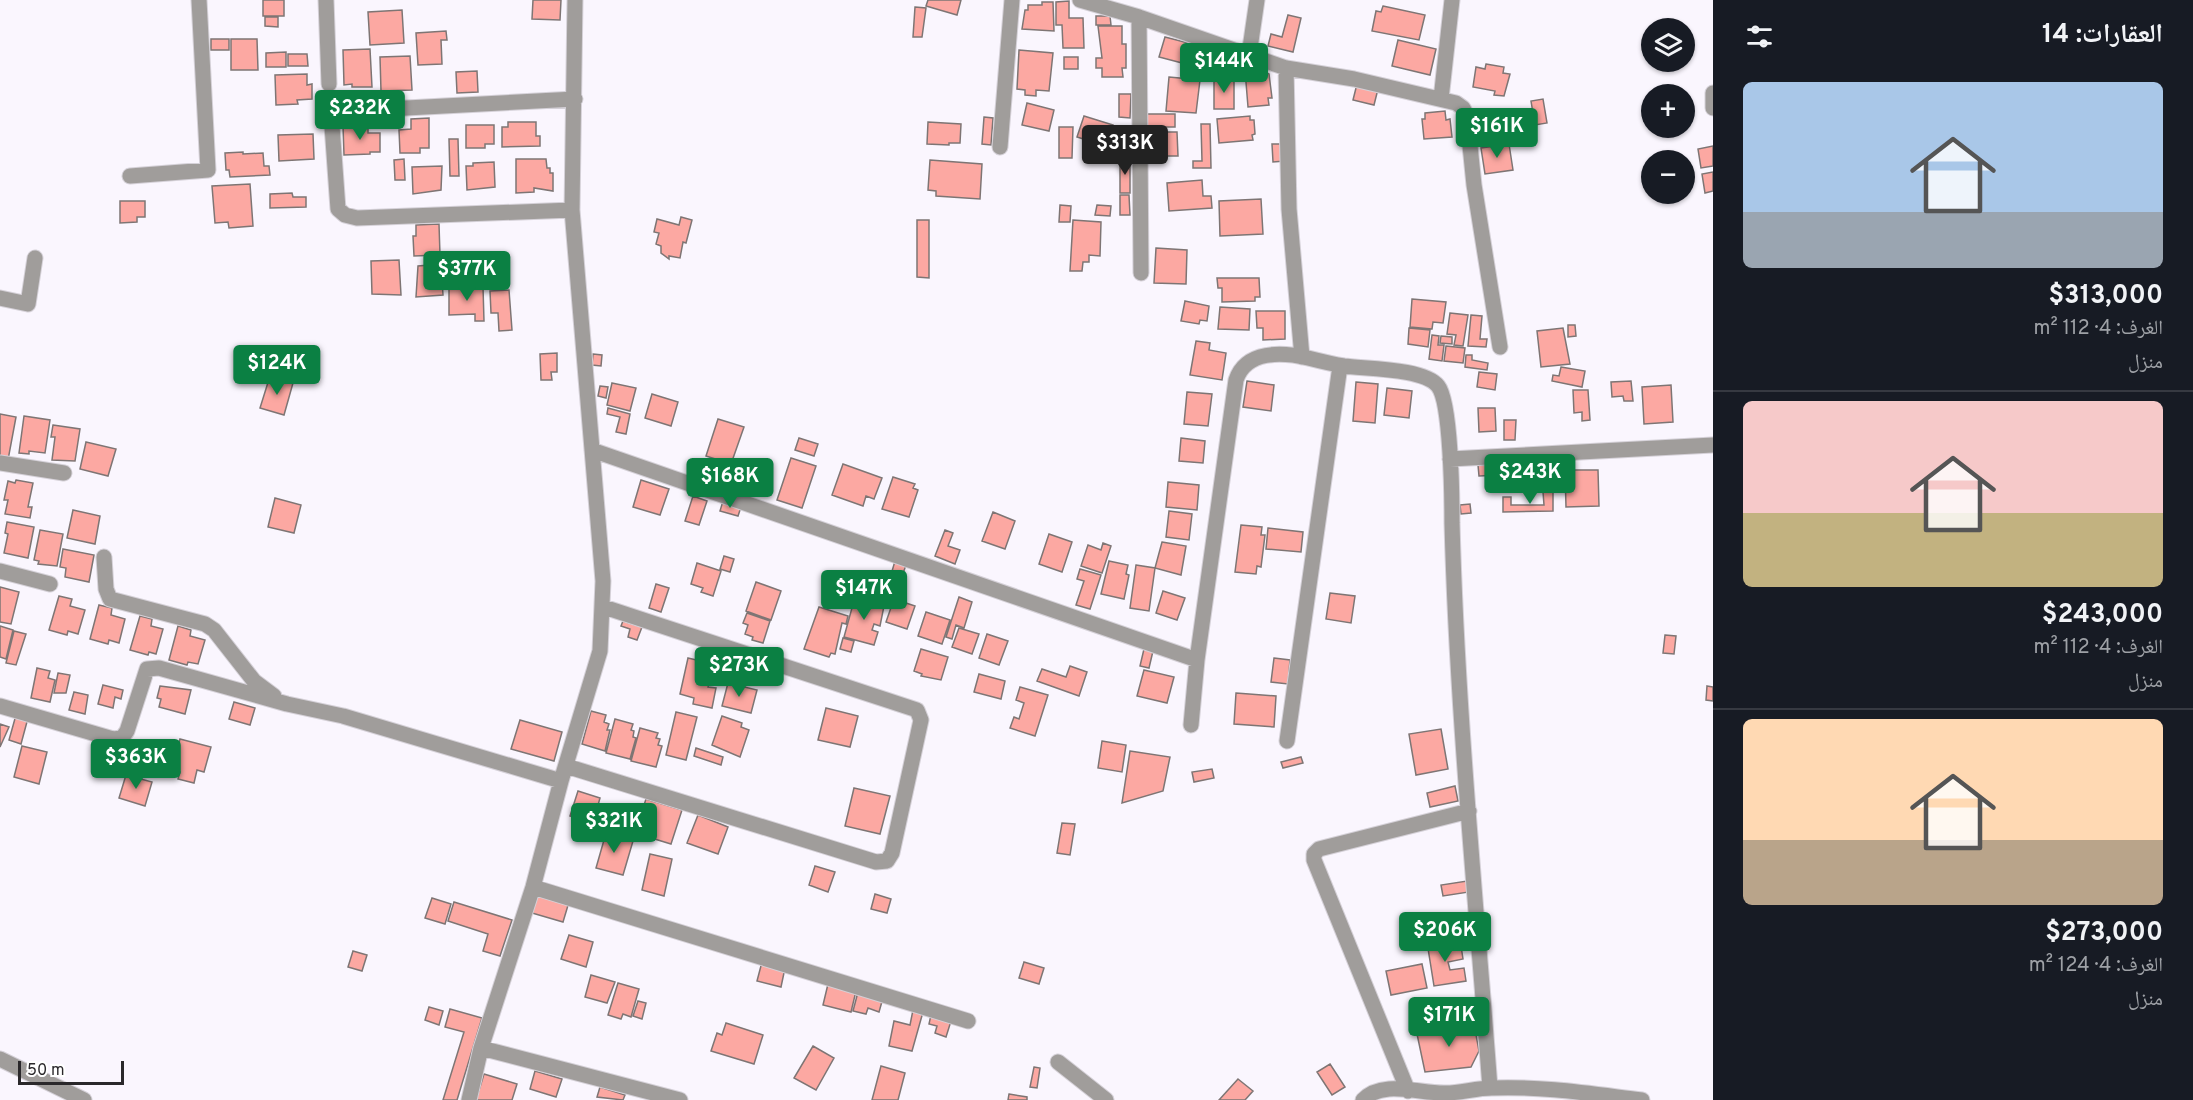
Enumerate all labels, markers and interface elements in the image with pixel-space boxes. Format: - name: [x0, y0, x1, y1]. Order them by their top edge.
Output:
- map controls: [1641, 18, 1695, 204]
- button: layers: [1641, 18, 1695, 72]
- text: العقارات: 14: [2042, 19, 2163, 52]
- icon: filters: [1743, 20, 1776, 53]
- pin: $144K: [1182, 43, 1266, 94]
- text: $144K: [1194, 49, 1254, 75]
- button: +: [1641, 84, 1695, 138]
- pin: $232K: [318, 90, 402, 141]
- text: $232K: [329, 96, 391, 122]
- pin: $161K: [1455, 108, 1539, 159]
- text: $161K: [1470, 114, 1524, 140]
- icon: home: [1899, 121, 2007, 229]
- pin: $313K: [1083, 125, 1167, 176]
- text: $313K: [1096, 131, 1154, 157]
- button: −: [1641, 150, 1695, 204]
- pin: $377K: [425, 251, 509, 302]
- text: $377K: [437, 257, 497, 283]
- text: $313,000: [2048, 280, 2163, 313]
- text: الغرف: 4 · 112 m²: [2034, 316, 2163, 342]
- pin: $124K: [235, 345, 319, 396]
- text: منزل: [2128, 350, 2163, 376]
- text: $124K: [247, 351, 307, 377]
- icon: home: [1899, 440, 2007, 548]
- pin: $243K: [1488, 454, 1572, 505]
- pin: $168K: [688, 458, 772, 509]
- text: $243K: [1498, 460, 1562, 486]
- text: $168K: [700, 464, 760, 490]
- pin: $147K: [822, 570, 906, 621]
- text: $147K: [835, 576, 893, 602]
- text: $243,000: [2042, 599, 2163, 632]
- text: الغرف: 4 · 112 m²: [2034, 635, 2163, 661]
- pin: $273K: [697, 647, 781, 698]
- text: $273K: [709, 653, 769, 679]
- text: منزل: [2128, 669, 2163, 695]
- pin: $363K: [94, 739, 178, 790]
- text: $363K: [105, 745, 167, 771]
- icon: home: [1899, 758, 2007, 866]
- pin: $321K: [572, 803, 656, 854]
- text: $321K: [585, 809, 643, 835]
- pin: $206K: [1403, 912, 1487, 963]
- text: $273,000: [2045, 917, 2163, 950]
- text: $206K: [1413, 918, 1477, 944]
- text: الغرف: 4 · 124 m²: [2029, 953, 2163, 979]
- text: منزل: [2128, 987, 2163, 1013]
- pin: $171K: [1407, 997, 1491, 1048]
- text: $171K: [1422, 1003, 1476, 1029]
- scale bar: [18, 1058, 124, 1086]
- text: 50 m: [27, 1061, 65, 1081]

